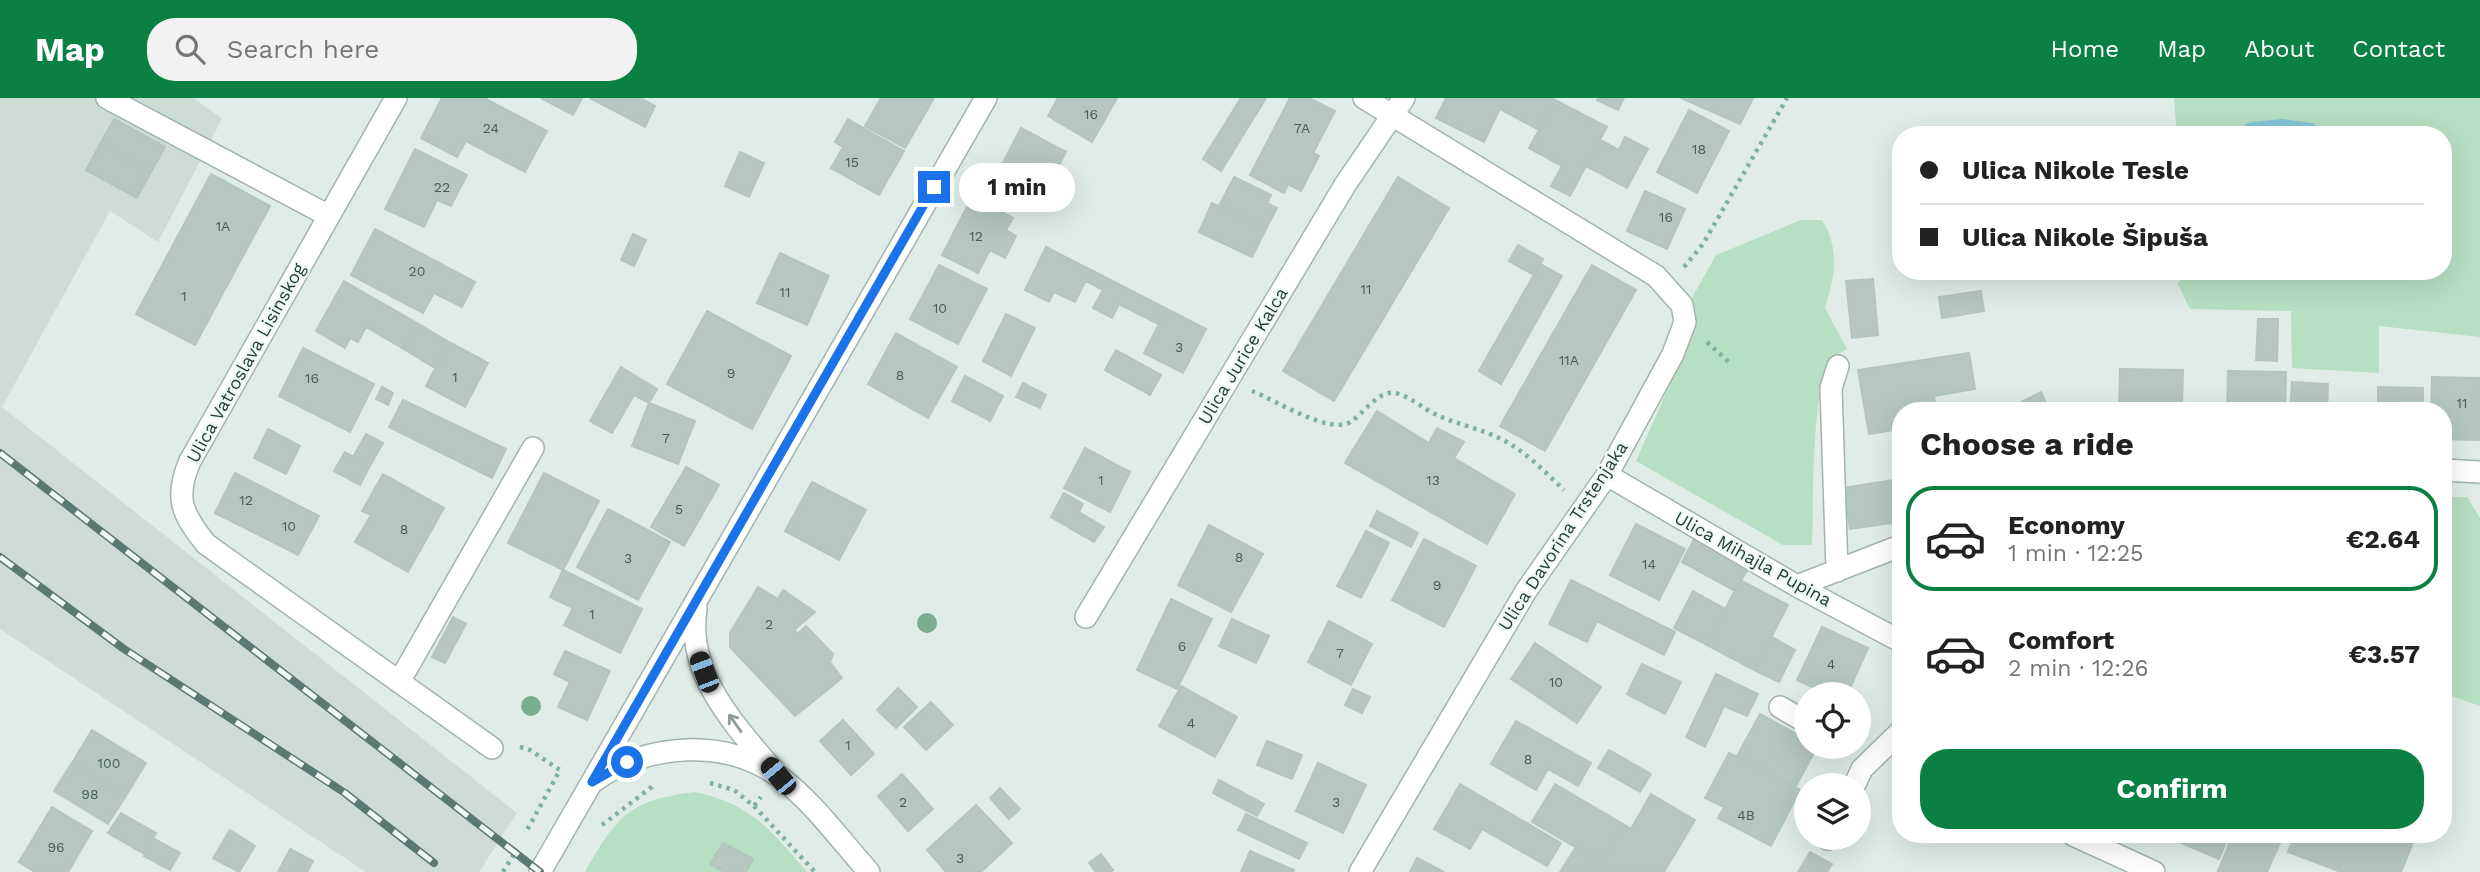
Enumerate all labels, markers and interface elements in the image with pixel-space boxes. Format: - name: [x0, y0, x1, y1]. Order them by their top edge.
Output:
- search box: [147, 18, 637, 81]
- text: Map: [35, 30, 105, 69]
- icon: search: [171, 30, 209, 68]
- text: Search here: [227, 34, 379, 64]
- text: Home: [2051, 35, 2119, 63]
- text: Map: [2157, 35, 2206, 63]
- text: About: [2244, 35, 2314, 63]
- text: Contact: [2352, 35, 2445, 63]
- house number: 16: [1084, 106, 1098, 122]
- house number: 24: [483, 120, 499, 136]
- house number: 7A: [1294, 120, 1310, 136]
- house number: 18: [1692, 141, 1706, 157]
- house number: 15: [845, 154, 859, 170]
- text: Ulica Nikole Tesle: [1962, 155, 2189, 185]
- callout: 1 min: [958, 162, 1074, 212]
- route end: [918, 171, 950, 203]
- text: 1 min: [987, 174, 1047, 201]
- house number: 22: [434, 179, 450, 195]
- house number: 16: [1659, 209, 1673, 225]
- house number: 1A: [216, 218, 230, 234]
- text: Ulica Nikole Šipuša: [1962, 222, 2208, 252]
- house number: 12: [969, 228, 983, 244]
- street label: Ulica Vatroslava Lisinskog: [182, 259, 309, 466]
- house number: 20: [409, 263, 425, 279]
- house number: 11: [1361, 281, 1371, 297]
- house number: 11: [780, 284, 790, 300]
- street label: Ulica Jurice Kalca: [1193, 284, 1292, 428]
- house number: 1: [181, 288, 187, 304]
- house number: 10: [933, 300, 947, 316]
- house number: 3: [1175, 339, 1183, 355]
- house number: 11A: [1559, 352, 1579, 368]
- house number: 9: [727, 365, 735, 381]
- house number: 8: [896, 367, 904, 383]
- house number: 1: [452, 369, 458, 385]
- house number: 16: [305, 370, 319, 386]
- house number: 11: [2457, 395, 2467, 411]
- text: Choose a ride: [1920, 425, 2134, 463]
- house number: 7: [662, 430, 670, 446]
- street label: Ulica Davorina Trstenjaka: [1494, 437, 1632, 634]
- house number: 1: [1098, 472, 1104, 488]
- house number: 13: [1426, 472, 1440, 488]
- house number: 12: [239, 492, 253, 508]
- house number: 5: [675, 501, 683, 517]
- street label: Ulica Mihajla Pupina: [1671, 507, 1835, 610]
- icon: car: [1924, 507, 1987, 570]
- text: Economy: [2008, 510, 2125, 540]
- house number: 10: [282, 518, 296, 534]
- house number: 8: [400, 521, 408, 537]
- text: €2.64: [2346, 524, 2420, 554]
- text: 1 min · 12:25: [2008, 540, 2144, 567]
- house number: 8: [1235, 549, 1243, 565]
- house number: 3: [624, 550, 632, 566]
- house number: 14: [1642, 556, 1656, 572]
- house number: 9: [1433, 577, 1441, 593]
- house number: 1: [589, 606, 595, 622]
- house number: 2: [765, 616, 773, 632]
- icon: car: [1924, 622, 1987, 685]
- text: Comfort: [2008, 625, 2114, 655]
- house number: 6: [1178, 638, 1186, 654]
- text: €3.57: [2349, 639, 2420, 669]
- house number: 7: [1336, 645, 1344, 661]
- car: [687, 649, 722, 695]
- text: 2 min · 12:26: [2008, 655, 2149, 682]
- house number: 4: [1827, 656, 1835, 672]
- house number: 10: [1549, 674, 1563, 690]
- map controls: [1794, 682, 1871, 850]
- button: locate: [1794, 682, 1871, 759]
- one-way arrow: [728, 714, 742, 733]
- house number: 4: [1187, 715, 1195, 731]
- house number: 1: [845, 737, 851, 753]
- route start: [611, 746, 643, 778]
- button: Confirm: [1920, 749, 2424, 829]
- house number: 8: [1524, 751, 1532, 767]
- car: [757, 753, 800, 799]
- house number: 100: [98, 755, 120, 771]
- button: layers: [1794, 773, 1871, 850]
- house number: 98: [81, 786, 99, 802]
- house number: 2: [899, 794, 907, 810]
- house number: 3: [1332, 794, 1340, 810]
- house number: 4B: [1737, 807, 1755, 823]
- house number: 96: [47, 839, 65, 855]
- house number: 3: [956, 850, 964, 866]

